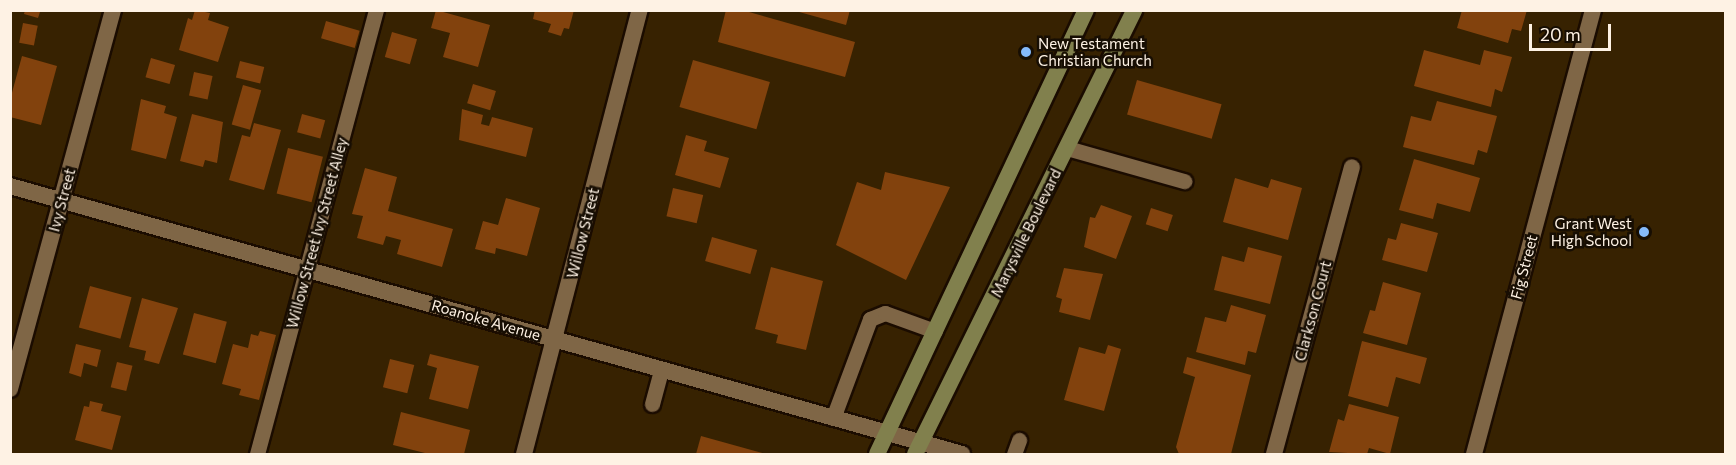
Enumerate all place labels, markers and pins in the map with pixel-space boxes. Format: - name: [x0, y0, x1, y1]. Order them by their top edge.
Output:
- place label: New Testament Christian Church: [1038, 34, 1152, 69]
- marker: New Testament Christian Church: [1019, 45, 1033, 59]
- place label: Grant West High School: [1551, 214, 1632, 249]
- marker: Grant West High School: [1637, 225, 1651, 239]

